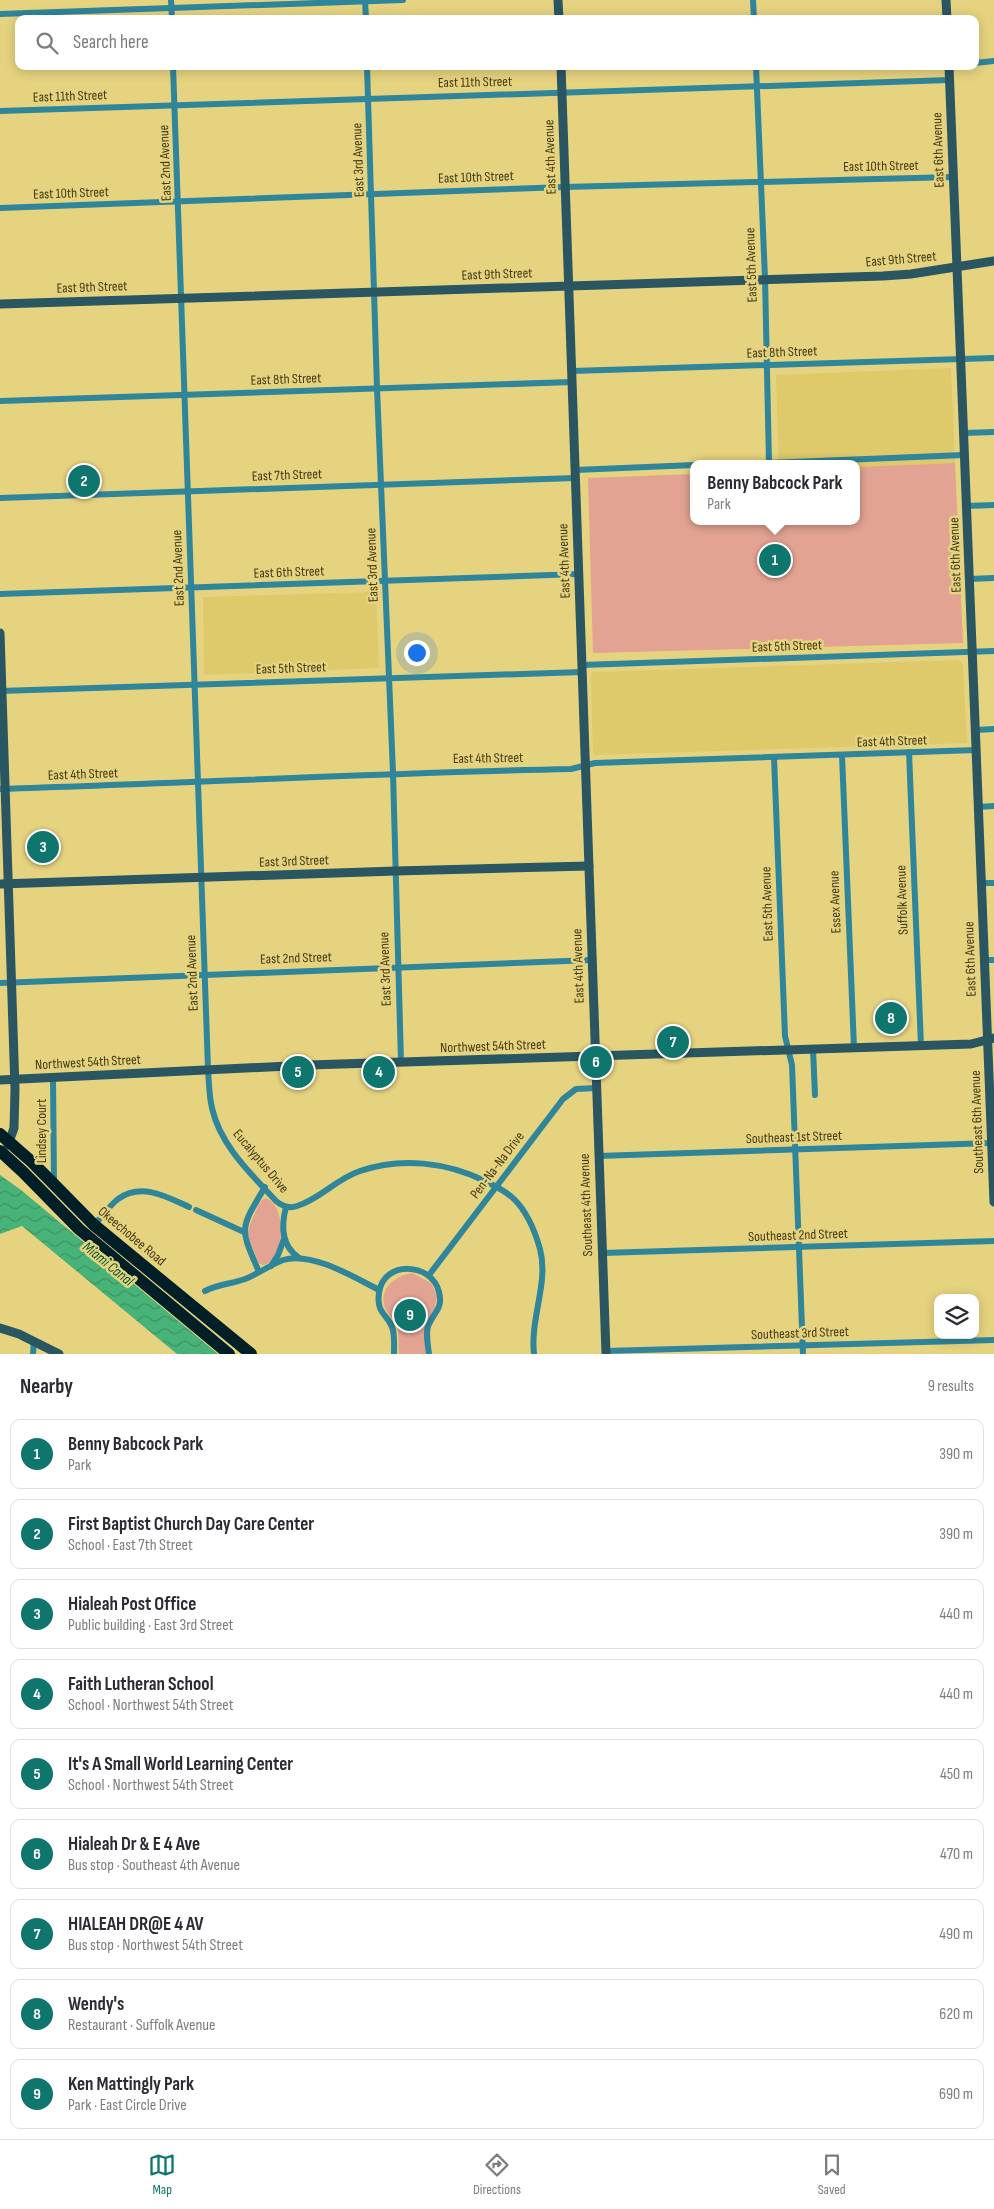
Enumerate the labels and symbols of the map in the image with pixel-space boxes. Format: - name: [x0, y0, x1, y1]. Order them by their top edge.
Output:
- street label: East 11th Street: [438, 73, 512, 91]
- street label: East 11th Street: [33, 86, 107, 106]
- street label: East 6th Avenue: [928, 112, 948, 188]
- street label: East 4th Avenue: [540, 119, 560, 195]
- street label: East 3rd Avenue: [348, 123, 368, 197]
- street label: East 2nd Avenue: [155, 124, 175, 202]
- street label: East 10th Street: [843, 157, 919, 175]
- street label: East 10th Street: [438, 167, 514, 187]
- street label: East 10th Street: [33, 183, 109, 203]
- street label: East 5th Avenue: [741, 227, 761, 303]
- street label: East 9th Street: [865, 247, 937, 271]
- street label: East 9th Street: [461, 264, 533, 284]
- street label: East 9th Street: [56, 277, 128, 297]
- street label: East 8th Street: [746, 342, 818, 362]
- street label: East 8th Street: [250, 369, 322, 389]
- pin: 2: [68, 462, 100, 500]
- street label: East 7th Street: [252, 465, 322, 485]
- street label: East 6th Avenue: [945, 517, 965, 593]
- street label: East 4th Avenue: [554, 523, 574, 599]
- street label: East 3rd Avenue: [362, 528, 382, 602]
- street label: East 2nd Avenue: [168, 529, 188, 607]
- pin: 1: [759, 541, 791, 579]
- street label: East 6th Street: [253, 562, 325, 582]
- street label: East 5th Street: [752, 636, 822, 656]
- your location: [404, 640, 430, 666]
- street label: East 5th Street: [256, 658, 326, 678]
- street label: East 4th Street: [857, 731, 927, 751]
- street label: East 4th Street: [453, 749, 523, 767]
- street label: East 4th Street: [48, 764, 118, 784]
- pin: 3: [27, 828, 59, 866]
- street label: East 3rd Street: [259, 851, 329, 871]
- street label: Suffolk Avenue: [892, 865, 912, 935]
- street label: East 5th Avenue: [757, 866, 777, 942]
- street label: Essex Avenue: [825, 870, 845, 934]
- street label: East 6th Avenue: [960, 921, 980, 997]
- street label: East 4th Avenue: [568, 928, 588, 1004]
- street label: East 3rd Avenue: [375, 932, 395, 1006]
- street label: East 2nd Avenue: [182, 934, 202, 1012]
- street label: East 2nd Street: [260, 948, 332, 968]
- pin: 8: [875, 999, 907, 1037]
- pin: 7: [657, 1023, 689, 1061]
- street label: Northwest 54th Street: [440, 1036, 546, 1056]
- pin: 6: [580, 1043, 612, 1081]
- street label: Northwest 54th Street: [35, 1051, 141, 1073]
- pin: 5: [282, 1053, 314, 1091]
- pin: 4: [363, 1053, 395, 1091]
- street label: Southeast 6th Avenue: [967, 1070, 987, 1174]
- street label: Lindsey Court: [33, 1099, 50, 1163]
- street label: Eucalyptus Drive: [229, 1126, 293, 1196]
- street label: Southeast 1st Street: [746, 1127, 842, 1147]
- street label: Pen-Na-Na Drive: [466, 1128, 528, 1202]
- street label: Southeast 4th Avenue: [576, 1153, 596, 1257]
- street label: Okeechobee Road: [95, 1203, 169, 1269]
- street label: Southeast 2nd Street: [748, 1225, 848, 1245]
- water label: Miami Canal: [79, 1238, 138, 1291]
- pin: 9: [394, 1296, 426, 1334]
- street label: Southeast 3rd Street: [751, 1323, 849, 1343]

